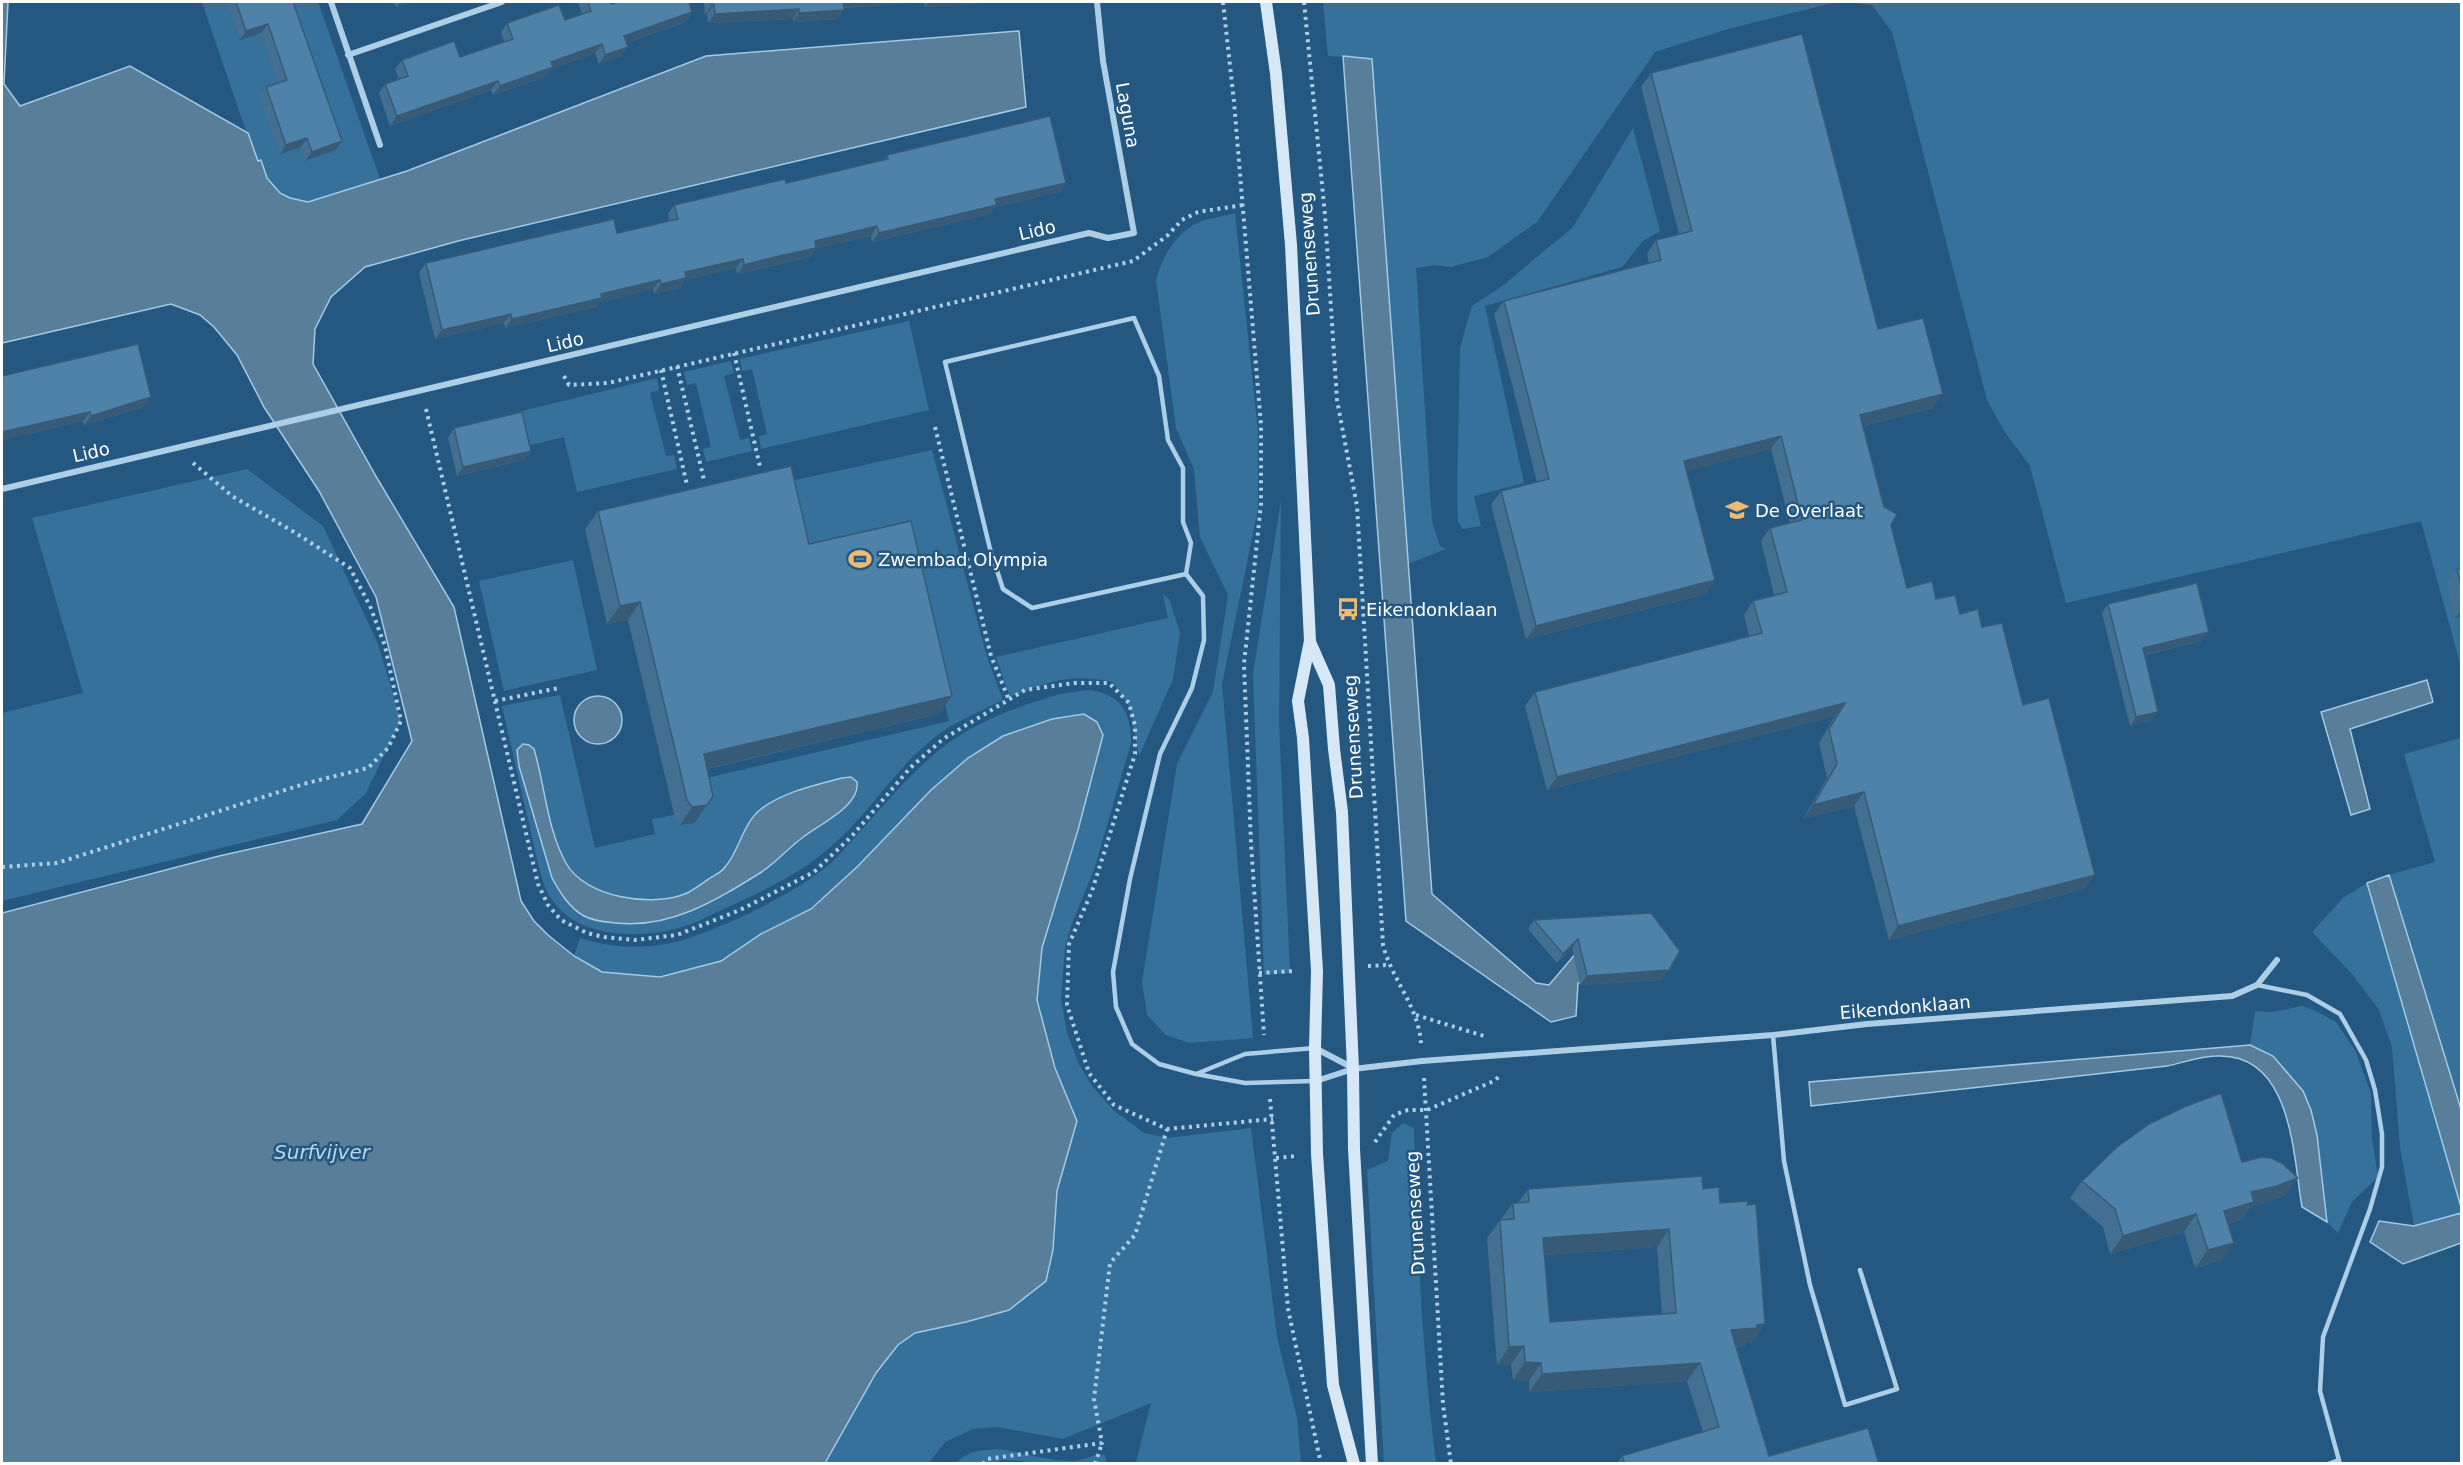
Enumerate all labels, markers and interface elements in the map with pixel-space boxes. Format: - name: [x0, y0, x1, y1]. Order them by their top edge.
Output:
- street label: Laguna: [1112, 81, 1144, 149]
- street label: Drunenseweg: [1294, 191, 1324, 317]
- street label: Lido: [1016, 216, 1058, 244]
- street label: Lido: [544, 328, 586, 356]
- street label: Lido: [70, 438, 112, 466]
- school or university icon: De Overlaat: [1724, 497, 1750, 523]
- place label: De Overlaat: [1755, 500, 1863, 521]
- sports icon: Zwembad Olympia: [847, 546, 873, 572]
- place label: Zwembad Olympia: [878, 549, 1048, 570]
- bus stop icon: Eikendonklaan: [1335, 596, 1361, 622]
- place label: Eikendonklaan: [1366, 599, 1497, 620]
- street label: Drunenseweg: [1339, 674, 1367, 800]
- street label: Eikendonklaan: [1839, 991, 1971, 1023]
- water label: Surfvijver: [274, 1140, 372, 1164]
- street label: Drunenseweg: [1401, 1150, 1429, 1276]

